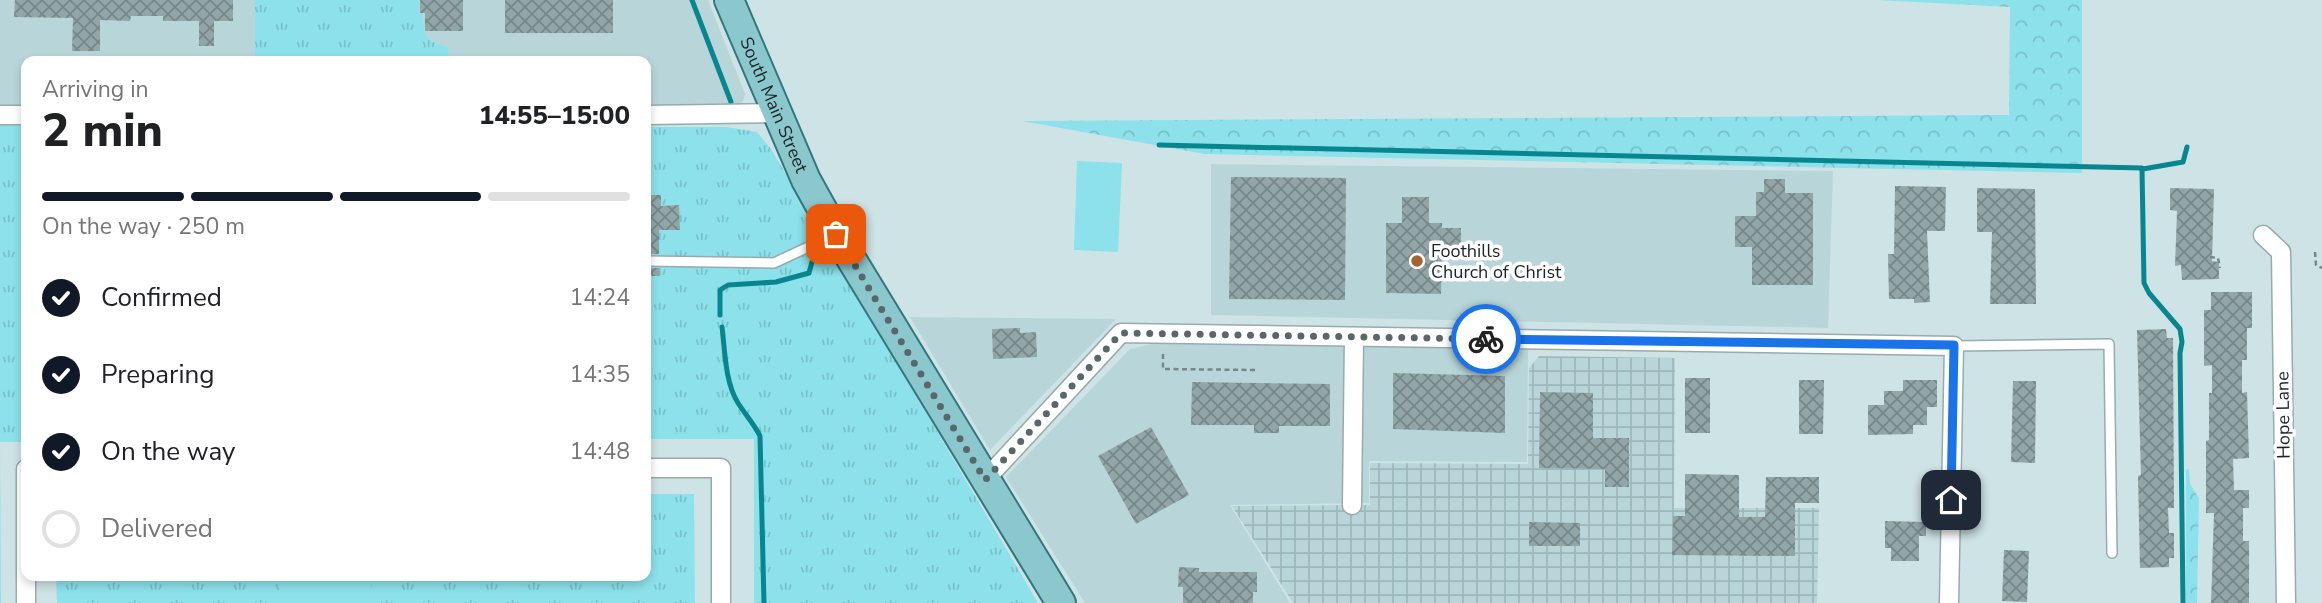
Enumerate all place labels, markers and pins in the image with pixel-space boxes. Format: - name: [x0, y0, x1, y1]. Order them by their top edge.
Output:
- pin: [806, 204, 866, 264]
- place label: Foothills Church of Christ: [1431, 239, 1562, 284]
- marker: Foothills Church of Christ: [1409, 253, 1425, 269]
- pin: [1921, 470, 1981, 530]

